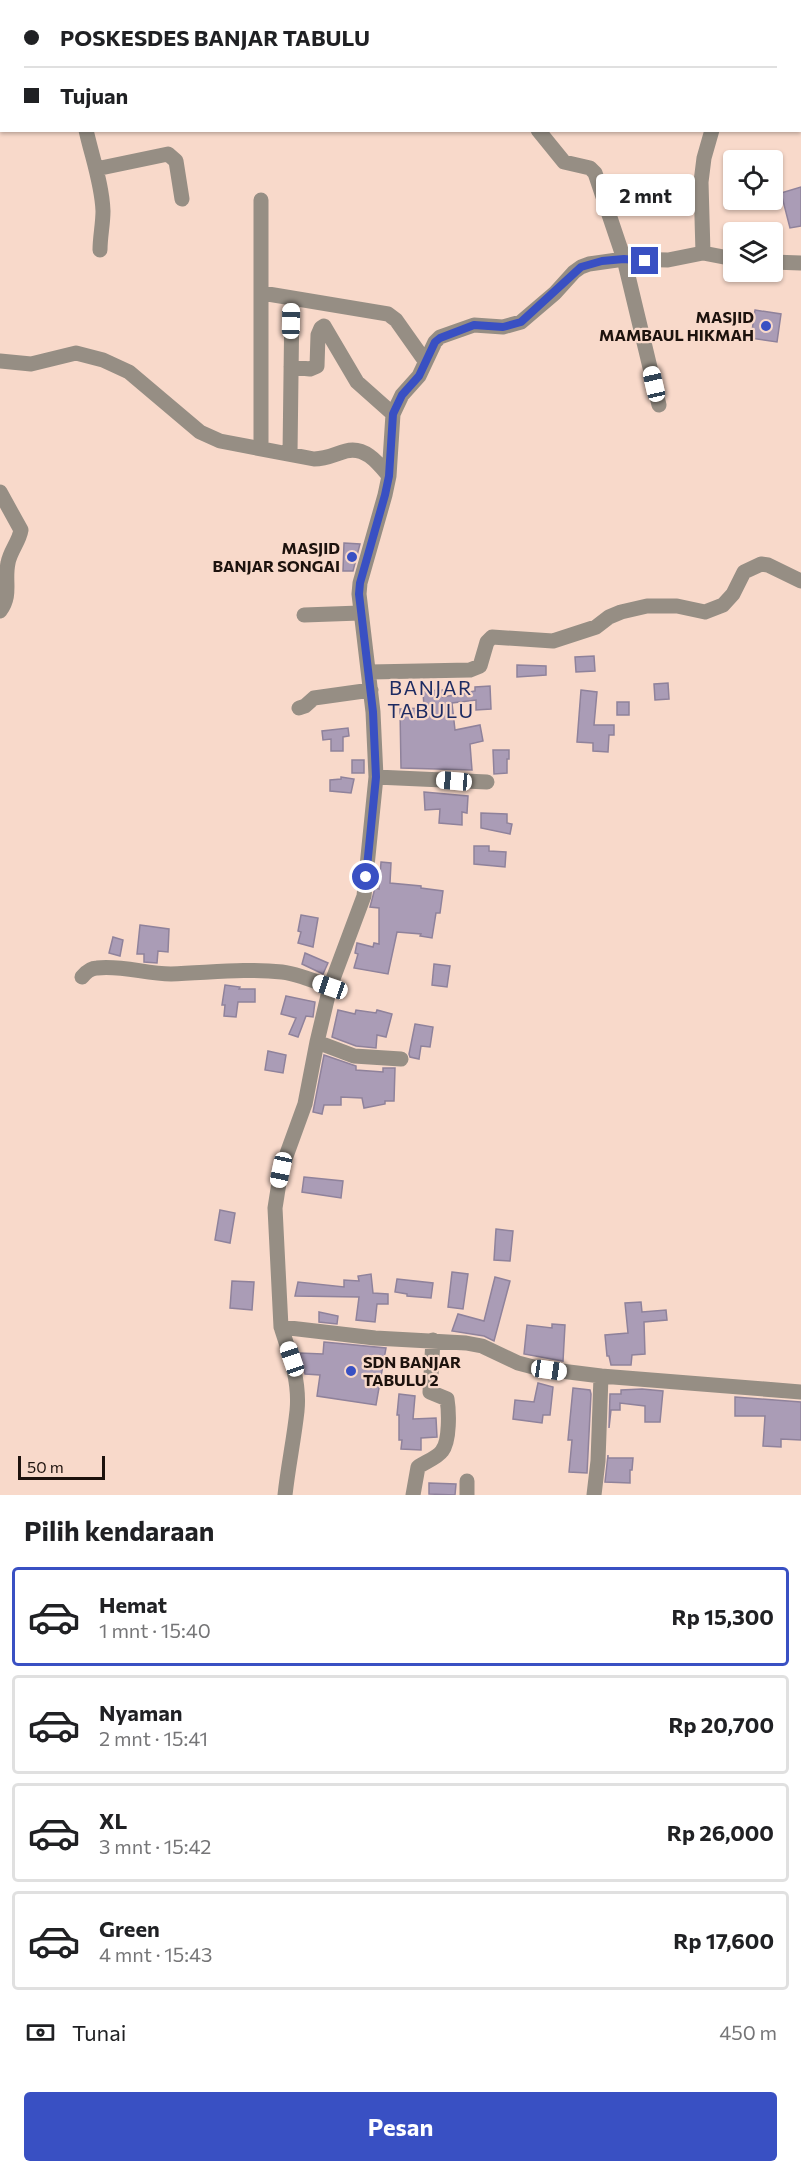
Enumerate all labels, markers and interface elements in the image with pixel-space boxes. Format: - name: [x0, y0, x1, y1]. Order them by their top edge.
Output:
- text: POSKESDES BANJAR TABULU: [60, 24, 370, 51]
- text: Tujuan: [60, 82, 128, 109]
- map controls: [723, 150, 783, 282]
- button: locate: [723, 150, 783, 210]
- callout: 2 mnt: [596, 174, 694, 216]
- text: 2 mnt: [619, 183, 672, 207]
- button: layers: [723, 222, 783, 282]
- route end: [631, 247, 658, 274]
- car: [282, 303, 300, 339]
- place label: MASJID MAMBAUL HIKMAH: [599, 307, 754, 344]
- marker: MASJID MAMBAUL HIKMAH: [759, 319, 773, 333]
- car: [641, 364, 667, 404]
- place label: MASJID BANJAR SONGAI: [212, 538, 340, 575]
- marker: MASJID BANJAR SONGAI: [345, 550, 359, 564]
- district label: BANJAR TABULU: [387, 675, 475, 722]
- car: [435, 770, 473, 792]
- route start: [352, 863, 379, 890]
- car: [310, 973, 350, 1001]
- car: [268, 1151, 294, 1189]
- car: [278, 1339, 306, 1379]
- place label: SDN BANJAR TABULU 2: [363, 1352, 461, 1389]
- car: [530, 1359, 568, 1381]
- marker: SDN BANJAR TABULU 2: [344, 1364, 358, 1378]
- scale bar: [18, 1453, 105, 1480]
- text: 50 m: [27, 1457, 64, 1476]
- text: Pilih kendaraan: [24, 1514, 214, 1547]
- icon: car: [27, 1590, 81, 1644]
- text: Hemat: [99, 1591, 167, 1618]
- text: Rp 15,300: [672, 1603, 774, 1630]
- text: 1 mnt · 15:40: [99, 1618, 211, 1642]
- icon: car: [27, 1698, 81, 1752]
- text: Nyaman: [99, 1699, 182, 1726]
- text: Rp 20,700: [668, 1711, 774, 1738]
- text: 2 mnt · 15:41: [99, 1726, 208, 1750]
- icon: car: [27, 1806, 81, 1860]
- text: XL: [99, 1807, 127, 1834]
- text: Rp 26,000: [667, 1819, 774, 1846]
- text: 3 mnt · 15:42: [99, 1834, 211, 1858]
- icon: car: [27, 1914, 81, 1968]
- text: Green: [99, 1915, 160, 1942]
- text: Rp 17,600: [673, 1927, 774, 1954]
- text: 4 mnt · 15:43: [99, 1942, 213, 1966]
- icon: cash: [24, 2016, 57, 2049]
- text: Tunai: [72, 2019, 126, 2046]
- text: 450 m: [719, 2020, 777, 2044]
- button: Pesan: [24, 2092, 777, 2161]

